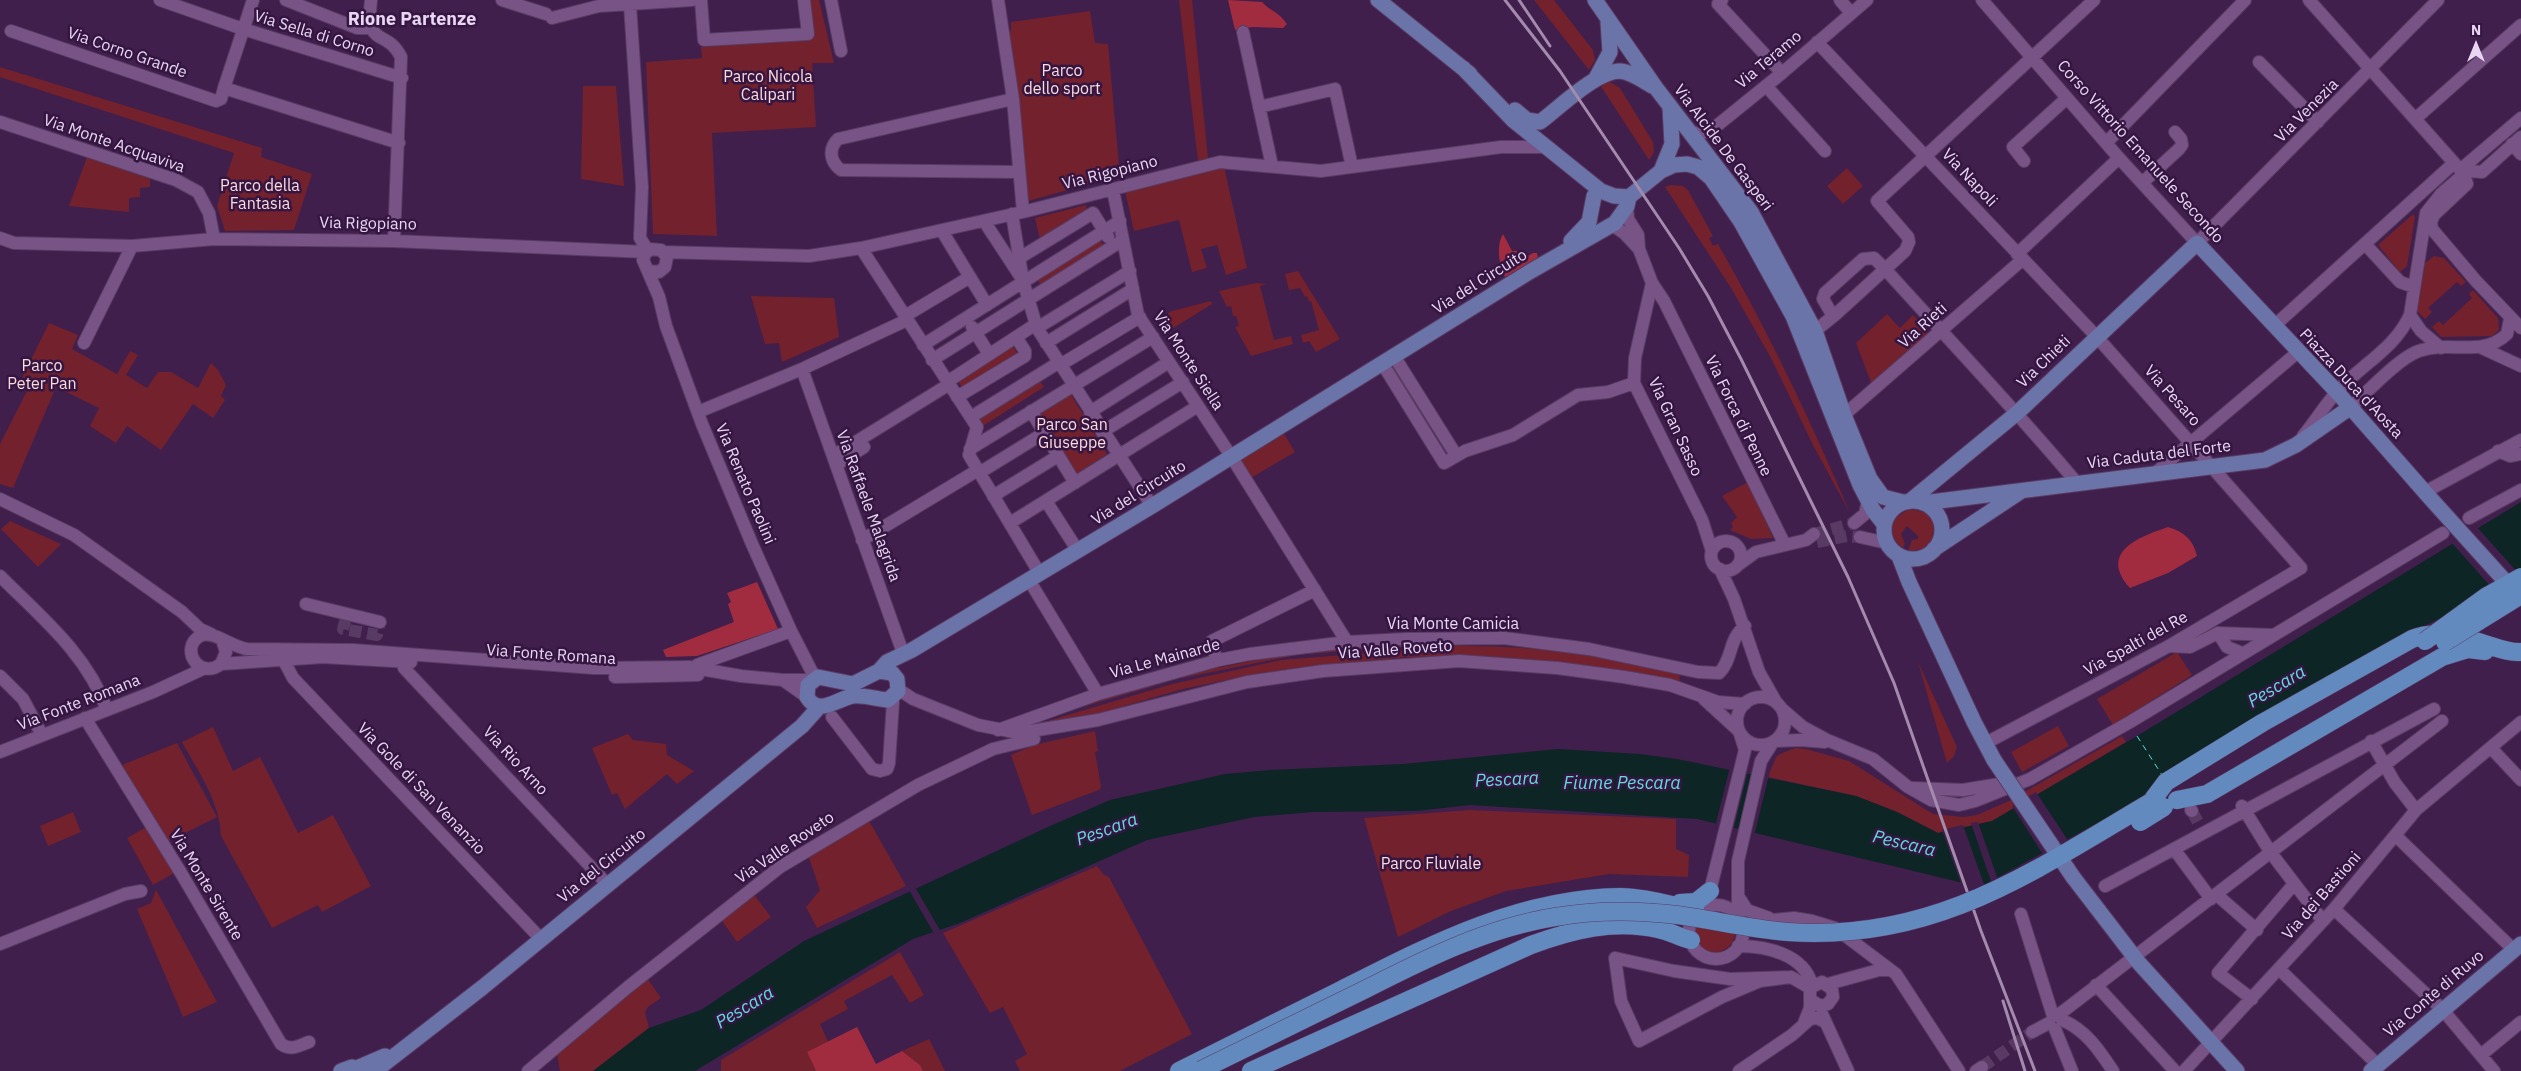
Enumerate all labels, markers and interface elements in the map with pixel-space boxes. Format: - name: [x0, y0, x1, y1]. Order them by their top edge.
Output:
- street label: Via Sella di Corno: [251, 7, 377, 61]
- district label: Rione Partenze: [348, 9, 476, 31]
- north arrow: [2451, 20, 2501, 70]
- text: N: [2471, 21, 2481, 39]
- street label: Via Corno Grande: [65, 24, 189, 82]
- street label: Via Teramo: [1732, 27, 1806, 93]
- street label: Corso Vittorio Emanuele Secondo: [2053, 57, 2227, 247]
- park label: Parco dello sport: [1023, 61, 1101, 99]
- park label: Parco Nicola Calipari: [723, 67, 813, 105]
- street label: Via Venezia: [2271, 75, 2343, 147]
- street label: Via Alcide De Gasperi: [1669, 81, 1777, 215]
- street label: Via Monte Acquaviva: [41, 111, 187, 177]
- street label: Via Napoli: [1937, 145, 2001, 211]
- street label: Via Rigopiano: [1060, 152, 1160, 194]
- park label: Parco della Fantasia: [220, 176, 300, 214]
- street label: Via Rigopiano: [319, 214, 417, 234]
- street label: Via del Circuito: [1429, 245, 1531, 319]
- street label: Via Rieti: [1895, 299, 1951, 353]
- street label: Via Monte Siella: [1149, 308, 1227, 414]
- street label: Piazza Duca d'Aosta: [2295, 325, 2407, 443]
- street label: Via Chieti: [2013, 332, 2075, 392]
- street label: Via Forca di Penne: [1700, 353, 1776, 479]
- park label: Parco Peter Pan: [7, 356, 77, 394]
- street label: Via Pesaro: [2140, 362, 2204, 430]
- street label: Via Gran Sasso: [1644, 375, 1706, 479]
- park label: Parco San Giuseppe: [1036, 415, 1108, 453]
- street label: Via Renato Paolini: [711, 421, 779, 547]
- street label: Via Raffaele Malagrida: [832, 428, 904, 584]
- street label: Via Caduta del Forte: [2086, 437, 2232, 473]
- street label: Via del Circuito: [1088, 456, 1190, 530]
- street label: Via Spalti del Re: [2081, 608, 2191, 680]
- street label: Via Monte Camicia: [1387, 614, 1519, 634]
- street label: Via Le Mainarde: [1108, 635, 1222, 683]
- street label: Via Valle Roveto: [1337, 636, 1453, 664]
- street label: Via Fonte Romana: [486, 641, 616, 669]
- water label: Pescara: [2244, 661, 2310, 713]
- street label: Via Fonte Romana: [15, 671, 143, 735]
- street label: Via Gole di San Venanzio: [353, 719, 489, 859]
- street label: Via Rio Arno: [478, 723, 552, 799]
- water label: Pescara: [1474, 768, 1540, 792]
- water label: Fiume Pescara: [1563, 773, 1681, 795]
- street label: Via Valle Roveto: [732, 808, 838, 888]
- water label: Pescara: [1073, 809, 1141, 851]
- street label: Via del Circuito: [554, 825, 650, 907]
- street label: Via Monte Sirente: [165, 826, 247, 944]
- water label: Pescara: [1870, 826, 1938, 862]
- street label: Via dei Bastioni: [2279, 848, 2365, 944]
- park label: Parco Fluviale: [1381, 854, 1481, 874]
- street label: Via Conte di Ruvo: [2380, 946, 2488, 1042]
- water label: Pescara: [712, 982, 778, 1034]

